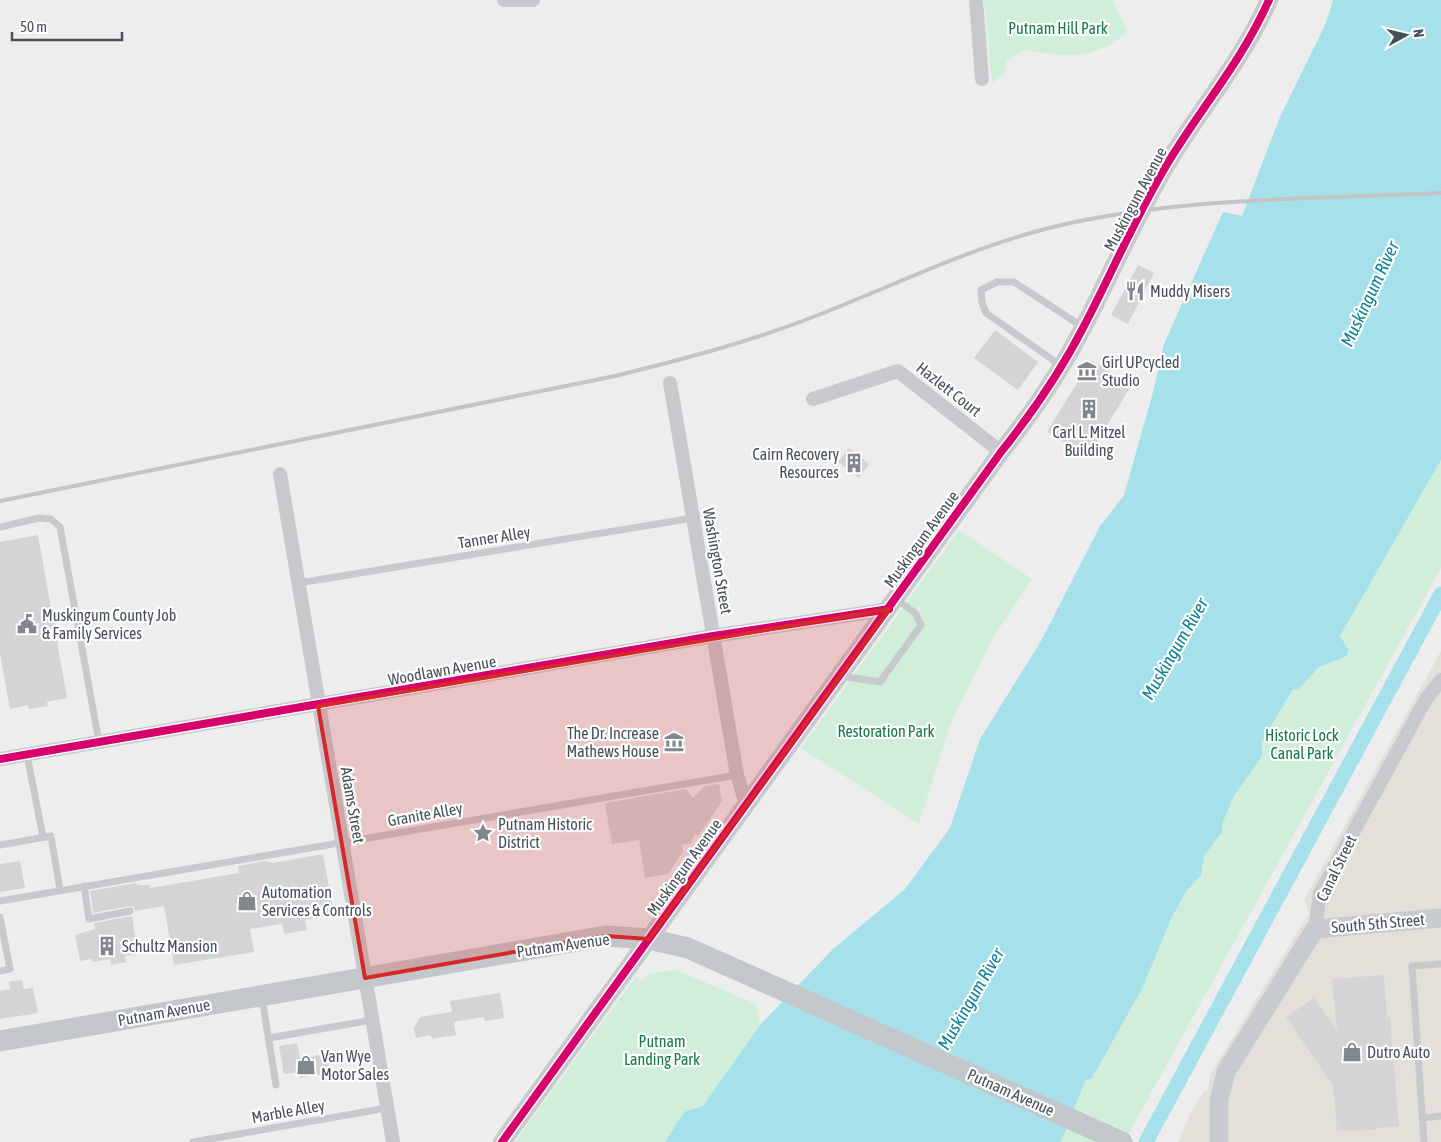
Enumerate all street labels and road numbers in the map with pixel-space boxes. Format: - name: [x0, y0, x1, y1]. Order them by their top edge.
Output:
- street label: Muskingum Avenue: [1100, 144, 1171, 254]
- street label: Hazlett Court: [913, 358, 985, 420]
- street label: Muskingum Avenue: [880, 487, 963, 591]
- street label: Washington Street: [699, 507, 736, 616]
- street label: Tanner Alley: [457, 522, 532, 553]
- street label: Woodlawn Avenue: [387, 652, 497, 688]
- street label: Adams Street: [337, 765, 369, 845]
- street label: Granite Alley: [386, 799, 464, 830]
- street label: Muskingum Avenue: [643, 815, 726, 919]
- street label: Canal Street: [1312, 832, 1360, 904]
- street label: South 5th Street: [1331, 910, 1426, 936]
- street label: Putnam Avenue: [516, 930, 610, 960]
- street label: Putnam Avenue: [116, 995, 212, 1029]
- street label: Putnam Avenue: [965, 1065, 1057, 1119]
- street label: Marble Alley: [250, 1096, 327, 1127]

